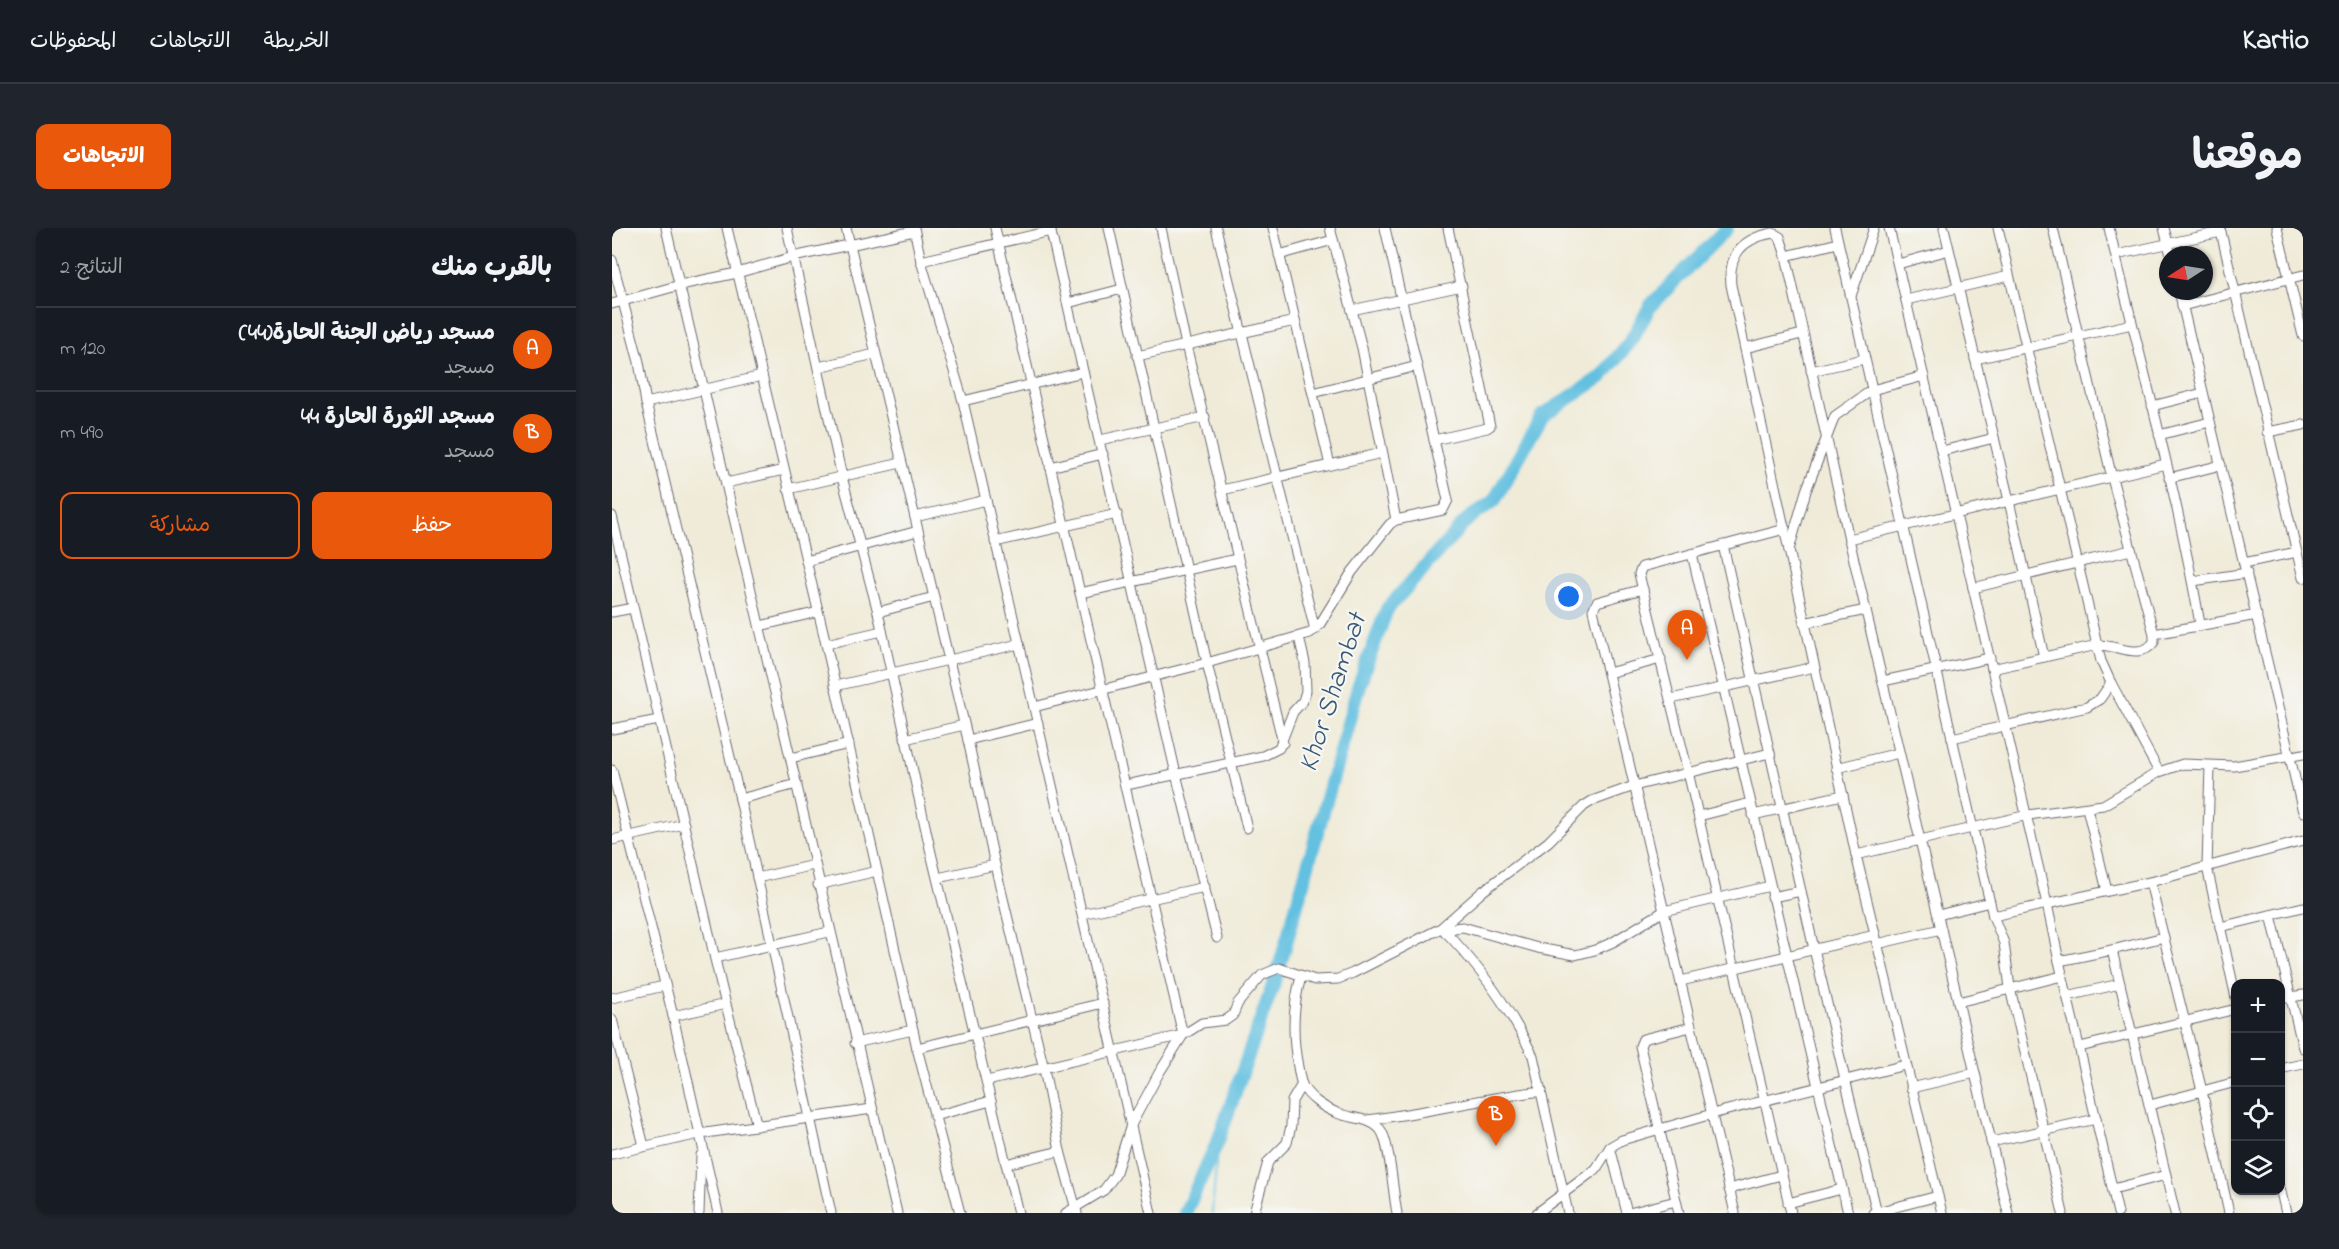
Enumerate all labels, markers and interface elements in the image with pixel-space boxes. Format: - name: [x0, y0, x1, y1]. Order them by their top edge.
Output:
- text: Kartio: [2243, 21, 2309, 62]
- text: المحفوظات: [30, 27, 116, 57]
- text: الاتجاهات: [149, 27, 231, 57]
- text: الخريطة: [264, 27, 329, 57]
- button: الاتجاهات: [36, 124, 171, 189]
- text: موقعنا: [2192, 127, 2303, 188]
- north arrow: [2159, 246, 2213, 300]
- text: بالقرب منك: [431, 250, 552, 288]
- text: النتائج: 2: [60, 254, 123, 283]
- text: مسجد رياض الجنة الحارة(44): [239, 318, 495, 350]
- text: 120 m: [60, 335, 105, 364]
- text: A: [526, 335, 539, 364]
- text: مسجد: [444, 354, 495, 383]
- text: مسجد الثورة الحارة 44: [301, 402, 495, 434]
- text: 490 m: [60, 419, 103, 448]
- text: B: [526, 419, 539, 448]
- text: مسجد: [444, 438, 495, 467]
- button: مشاركة: [60, 492, 300, 559]
- button: حفظ: [312, 492, 552, 559]
- your location: [1554, 582, 1583, 611]
- water label: Khor Shambat: [1289, 606, 1380, 778]
- pin: A: [1668, 610, 1706, 660]
- map controls: [2231, 979, 2285, 1195]
- button: +: [2231, 979, 2285, 1033]
- button: −: [2231, 1033, 2285, 1087]
- button: locate: [2231, 1087, 2285, 1141]
- pin: B: [1476, 1096, 1516, 1146]
- button: layers: [2231, 1141, 2285, 1195]

